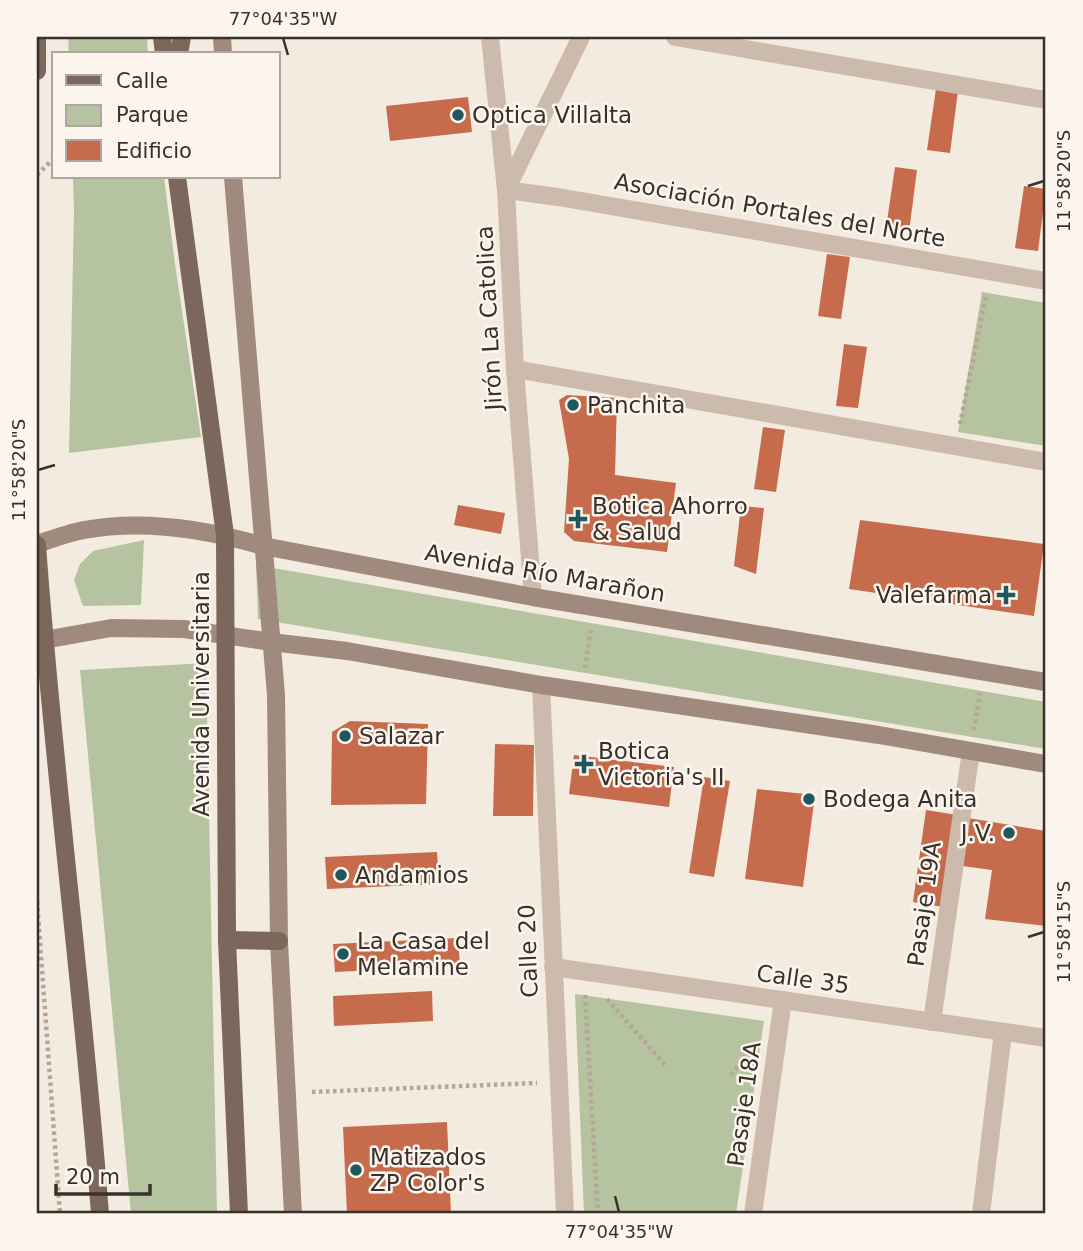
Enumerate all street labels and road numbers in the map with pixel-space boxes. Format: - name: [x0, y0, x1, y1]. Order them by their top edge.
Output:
- street label: Asociación Portales del Norte: [612, 168, 948, 252]
- street label: Jirón La Catolica: [471, 225, 507, 413]
- street label: Avenida Río Marañon: [423, 539, 667, 607]
- street label: Avenida Universitaria: [188, 571, 214, 817]
- street label: Pasaje 19A: [902, 840, 946, 968]
- street label: Calle 20: [513, 904, 543, 998]
- street label: Calle 35: [755, 960, 851, 998]
- street label: Pasaje 18A: [722, 1040, 766, 1168]

